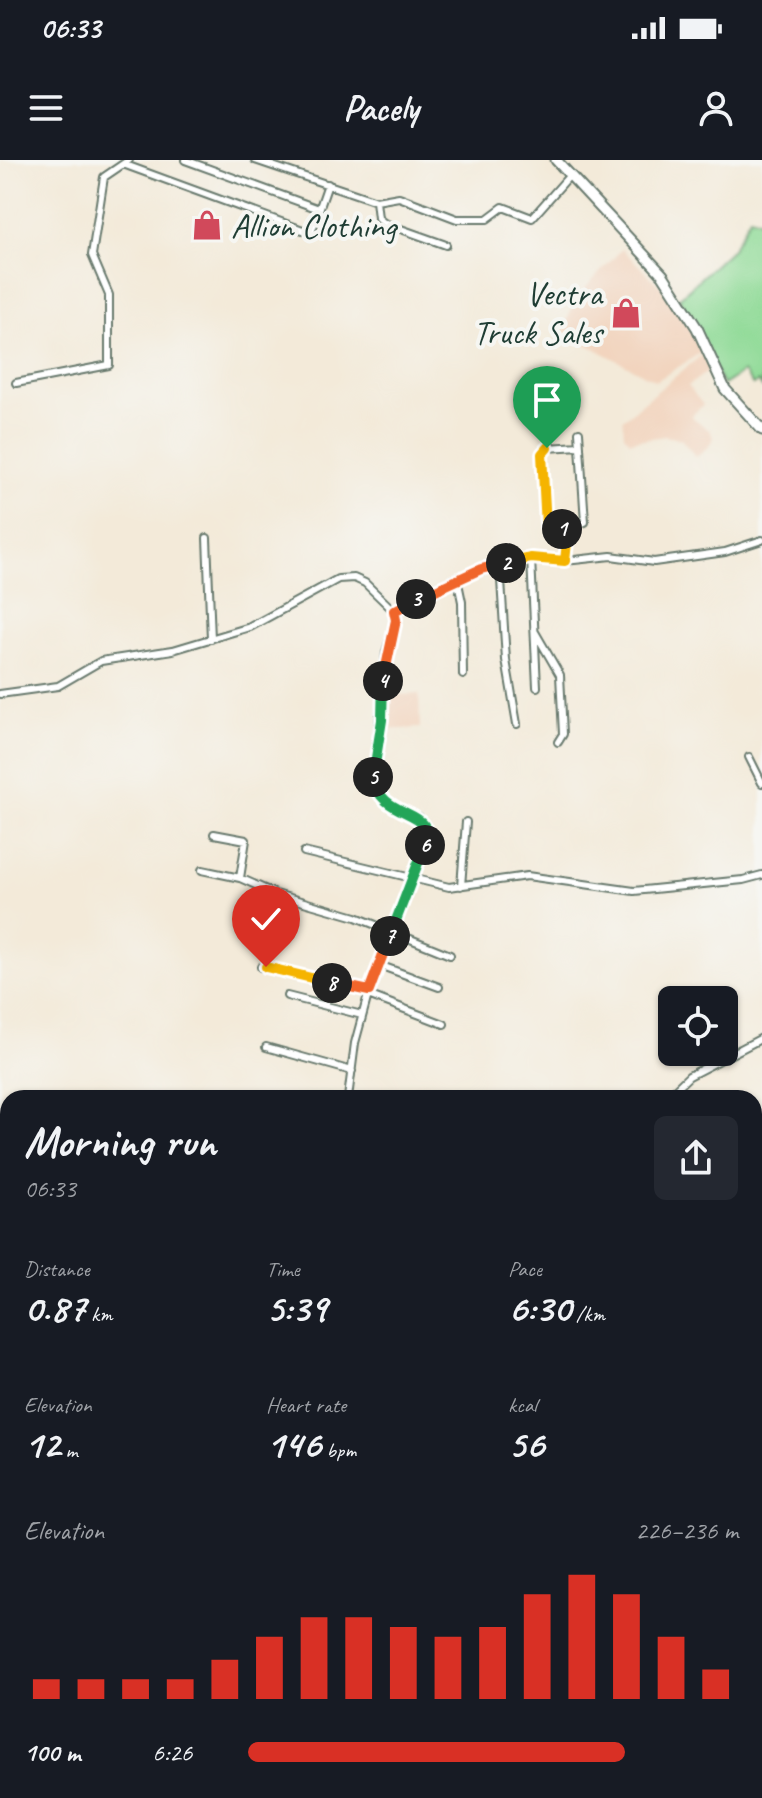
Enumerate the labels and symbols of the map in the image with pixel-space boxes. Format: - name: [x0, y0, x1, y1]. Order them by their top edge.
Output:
- place label: Allion Clothing: [231, 204, 399, 247]
- shop icon: Allion Clothing: [190, 208, 224, 242]
- place label: Vectra Truck Sales: [473, 272, 604, 354]
- shop icon: Vectra Truck Sales: [609, 296, 643, 330]
- pin: [513, 366, 581, 448]
- pin: 1: [542, 509, 582, 549]
- pin: 2: [486, 543, 526, 583]
- pin: 3: [396, 579, 436, 619]
- pin: 4: [363, 661, 403, 701]
- pin: 5: [353, 757, 393, 797]
- pin: 6: [405, 825, 445, 865]
- pin: [232, 885, 300, 967]
- pin: 7: [370, 916, 410, 956]
- pin: 8: [312, 963, 352, 1003]

